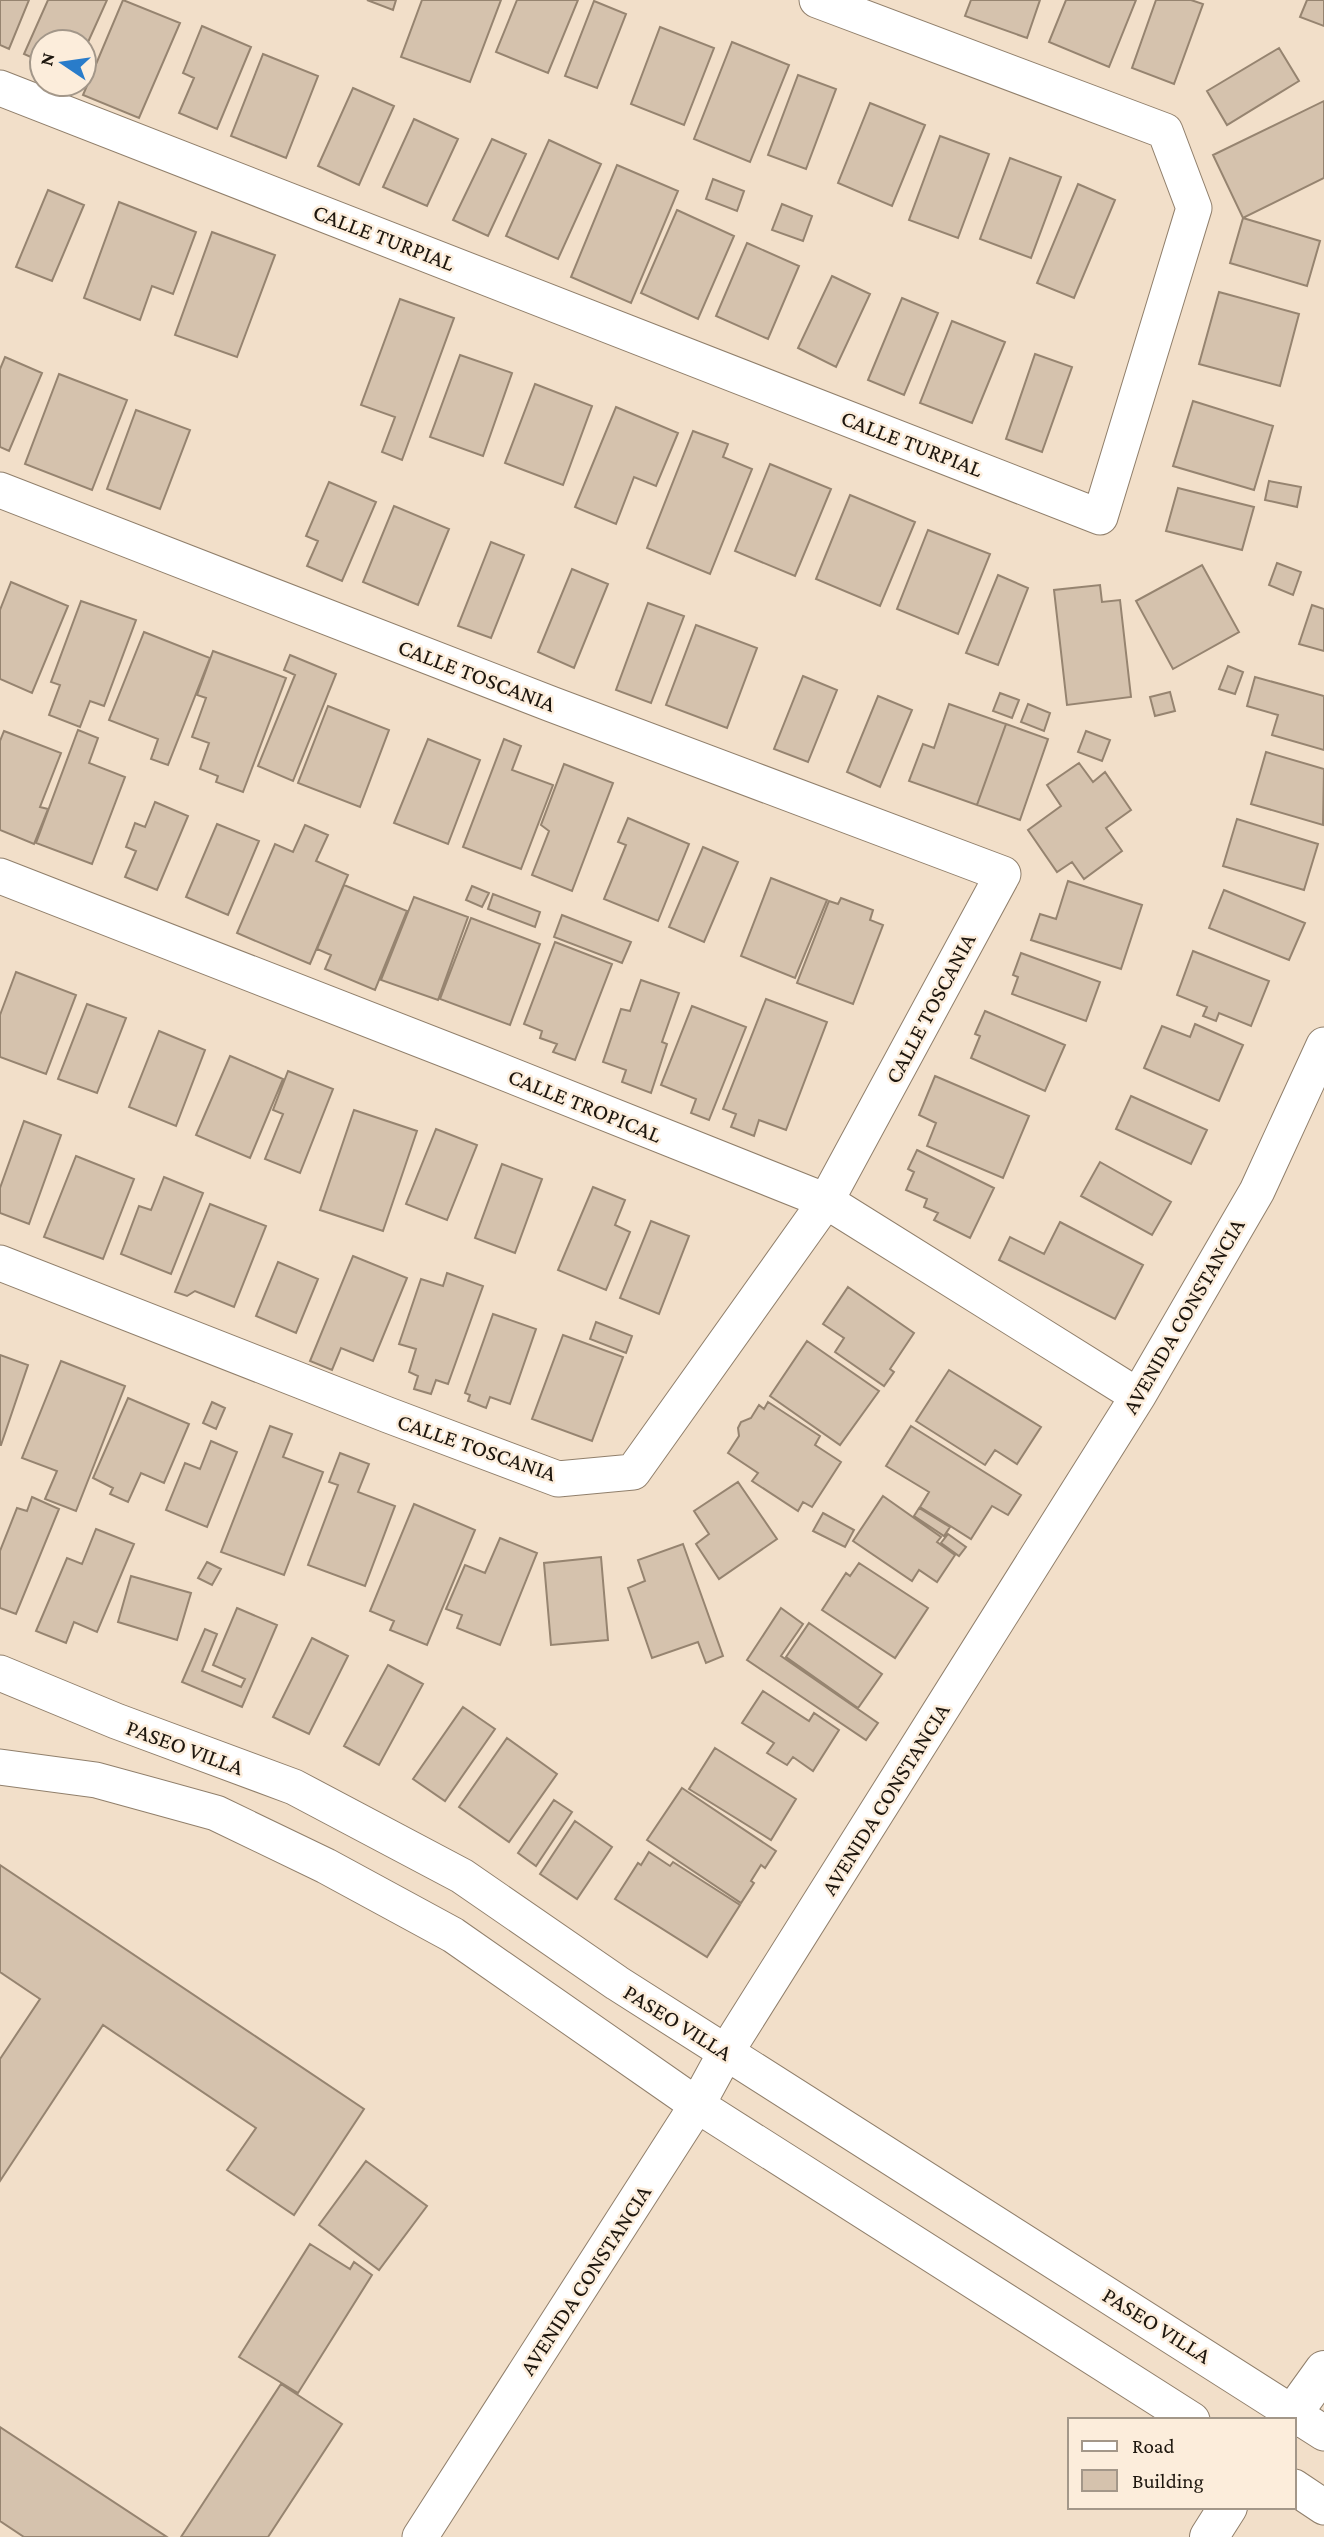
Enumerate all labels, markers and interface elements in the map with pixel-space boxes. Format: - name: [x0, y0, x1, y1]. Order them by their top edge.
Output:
- north arrow: [28, 28, 98, 98]
- text: N: [35, 51, 59, 68]
- street label: CALLE TURPIAL: [310, 198, 459, 276]
- street label: CALLE TURPIAL: [838, 404, 987, 482]
- street label: CALLE TOSCANIA: [395, 633, 560, 717]
- street label: CALLE TOSCANIA: [880, 928, 981, 1087]
- street label: CALLE TROPICAL: [505, 1062, 666, 1148]
- street label: AVENIDA CONSTANCIA: [1116, 1213, 1250, 1418]
- street label: CALLE TOSCANIA: [394, 1408, 561, 1487]
- street label: AVENIDA CONSTANCIA: [815, 1698, 955, 1900]
- street label: PASEO VILLA: [123, 1714, 248, 1781]
- street label: PASEO VILLA: [619, 1978, 738, 2066]
- street label: AVENIDA CONSTANCIA: [514, 2179, 657, 2380]
- street label: PASEO VILLA: [1098, 2281, 1217, 2369]
- legend: [1068, 2418, 1296, 2509]
- text: Road: [1132, 2434, 1175, 2458]
- text: Building: [1132, 2469, 1204, 2493]

